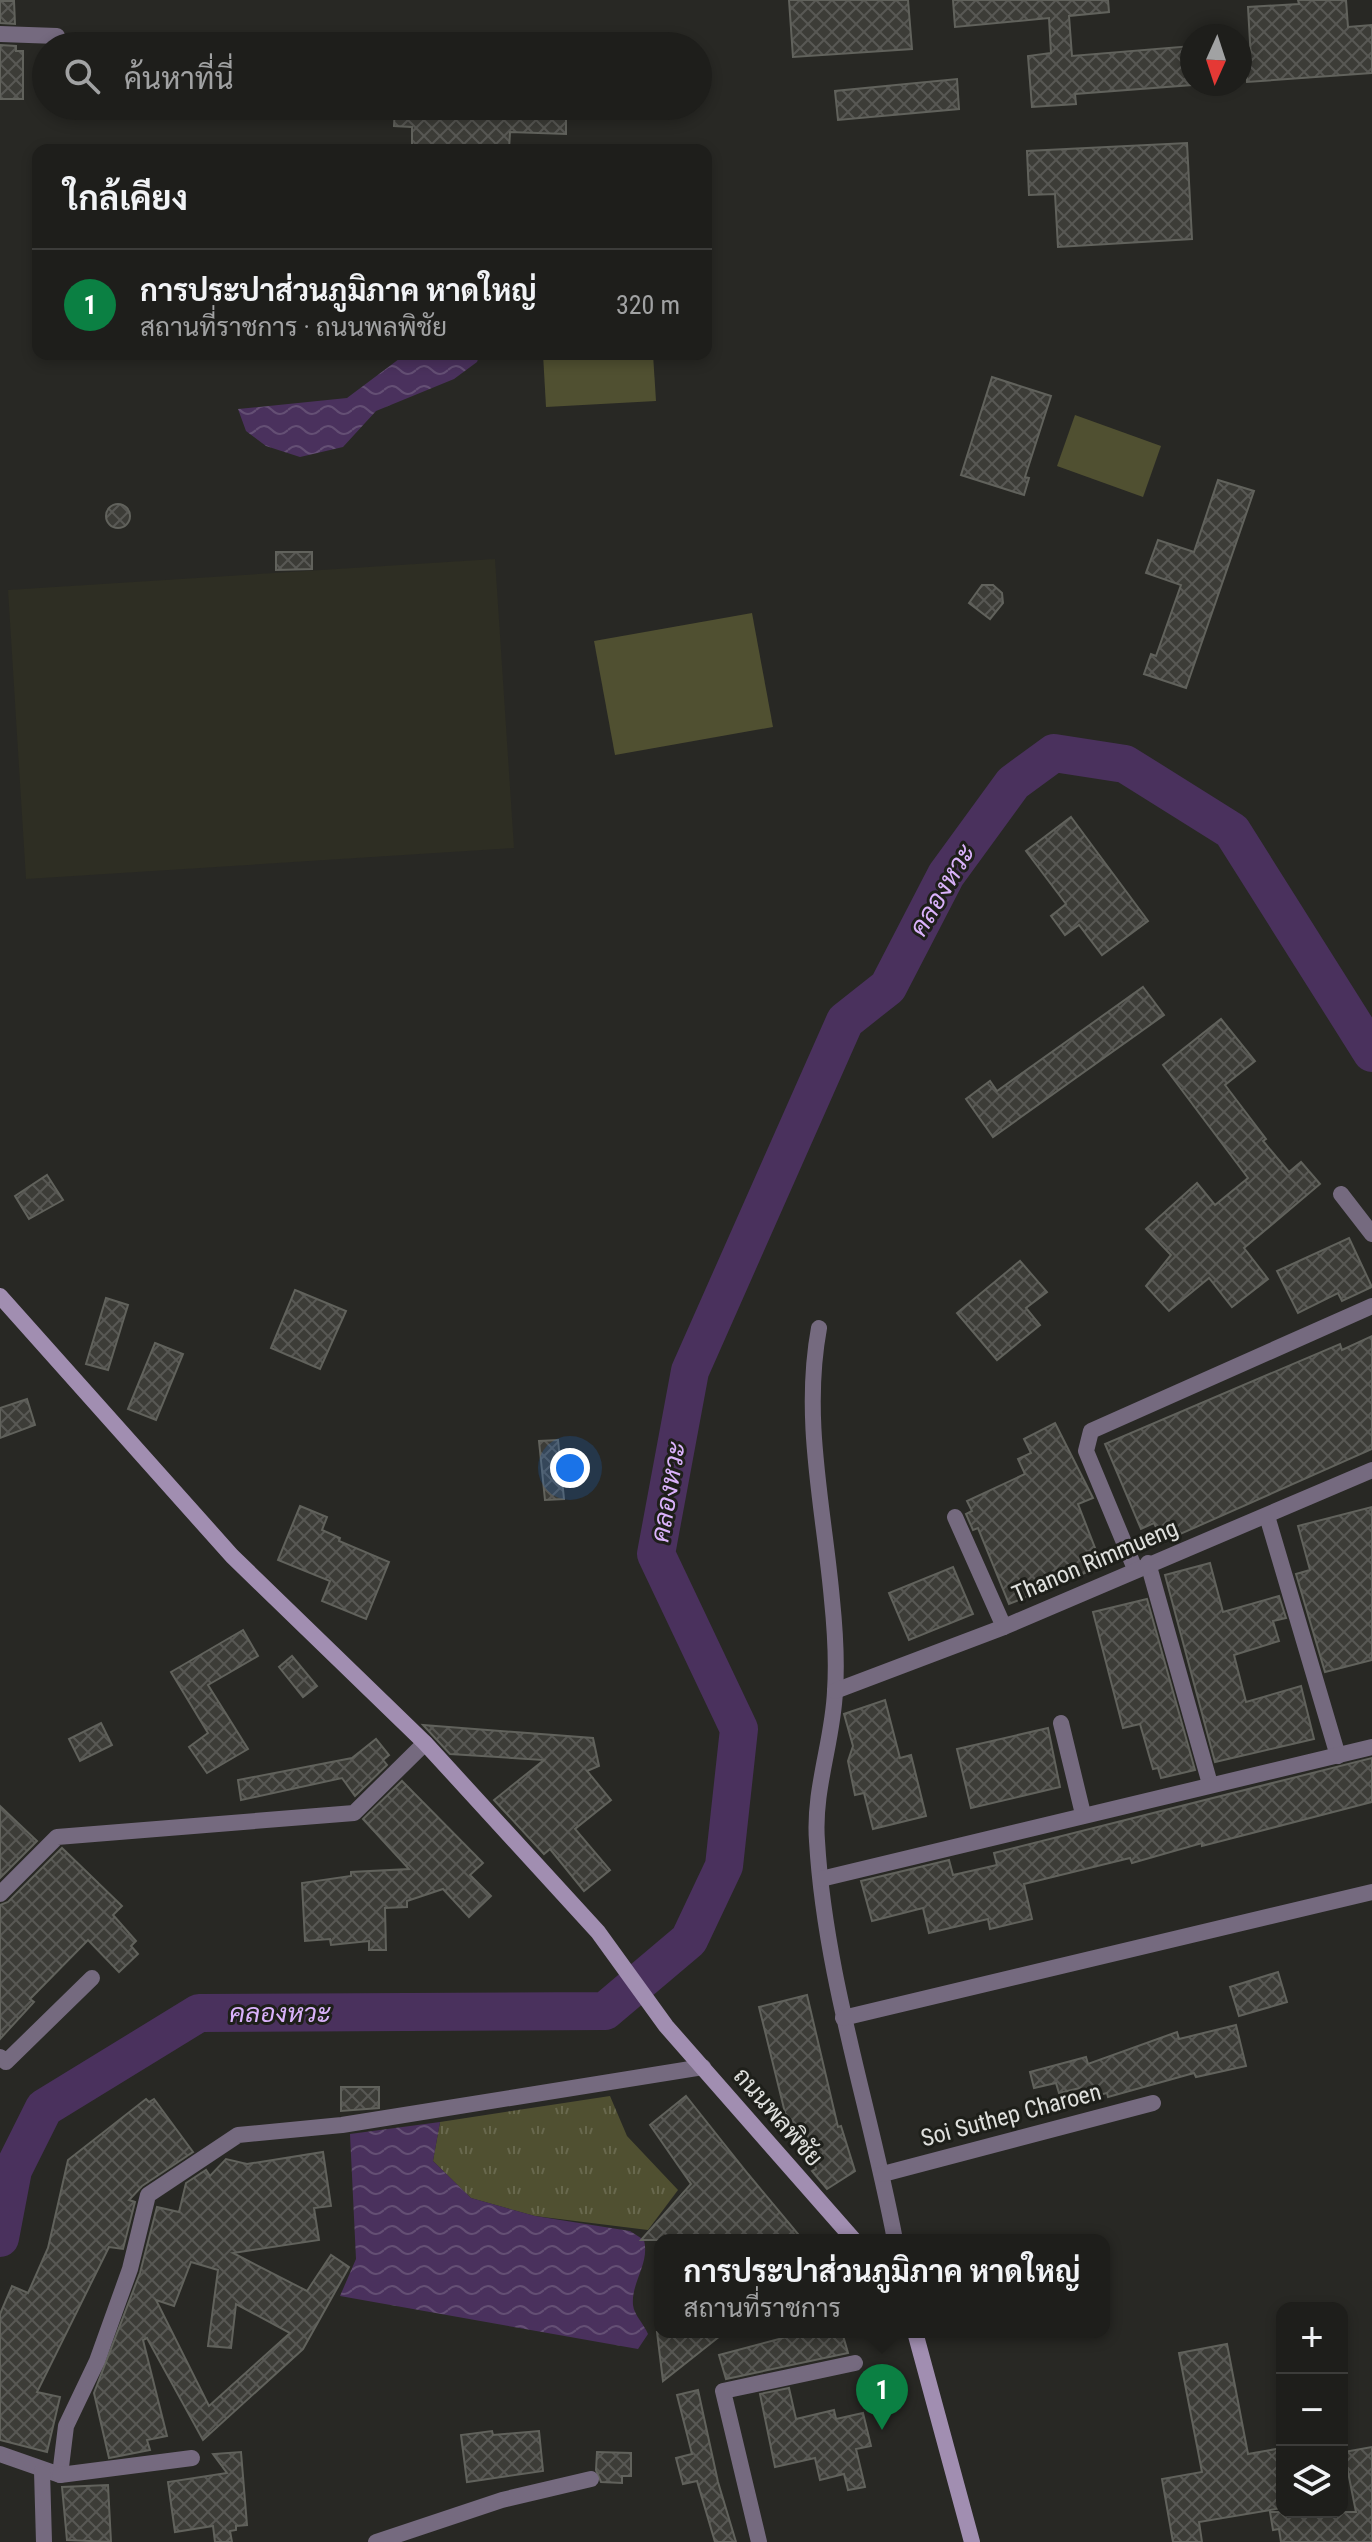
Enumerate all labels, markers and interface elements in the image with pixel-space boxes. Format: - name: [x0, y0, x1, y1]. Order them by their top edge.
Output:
- north arrow: [1180, 24, 1252, 96]
- search box: [32, 32, 712, 120]
- icon: search: [60, 54, 104, 98]
- text: ค้นหาที่นี่: [124, 61, 234, 96]
- text: ใกล้เคียง: [64, 178, 188, 218]
- text: การประปาส่วนภูมิภาค หาดใหญ่: [140, 273, 537, 308]
- text: 1: [83, 290, 97, 320]
- text: 320 m: [616, 290, 680, 320]
- text: สถานที่ราชการ · ถนนพลพิชัย: [140, 312, 447, 342]
- water label: คลองหวะ: [903, 839, 981, 941]
- water label: คลองหวะ: [644, 1439, 692, 1545]
- your location: [550, 1448, 590, 1488]
- street label: Thanon Rimmueng: [1008, 1514, 1182, 1608]
- water label: คลองหวะ: [229, 1998, 331, 2028]
- street label: ถนนพลพิชัย: [728, 2062, 828, 2172]
- street label: Soi Suthep Charoen: [918, 2077, 1104, 2153]
- popup: [654, 2234, 1110, 2338]
- text: การประปาส่วนภูมิภาค หาดใหญ่: [684, 2254, 1080, 2289]
- text: สถานที่ราชการ: [684, 2293, 841, 2323]
- map controls: [1276, 2302, 1348, 2518]
- button: +: [1276, 2302, 1348, 2374]
- pin: 1: [856, 2364, 908, 2430]
- button: −: [1276, 2374, 1348, 2446]
- button: layers: [1276, 2446, 1348, 2518]

